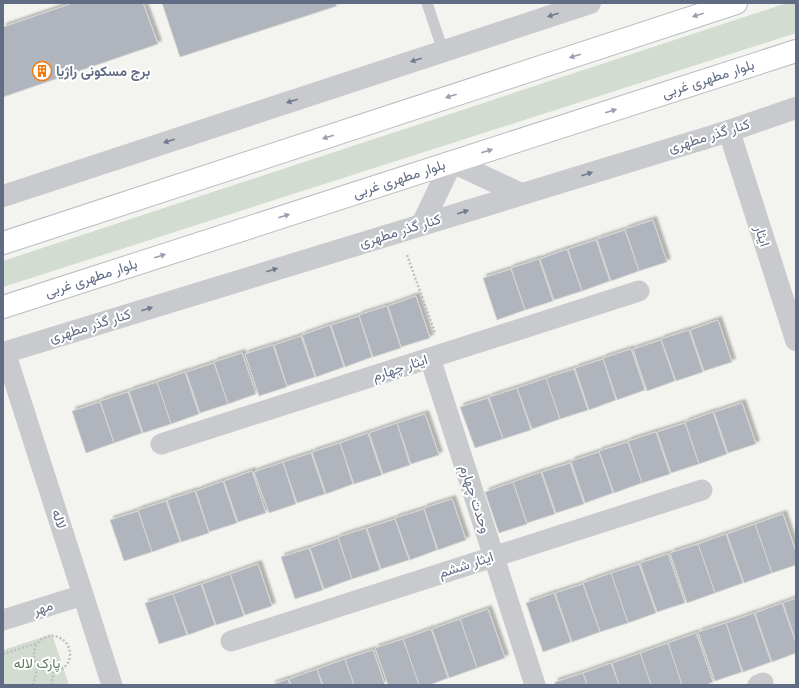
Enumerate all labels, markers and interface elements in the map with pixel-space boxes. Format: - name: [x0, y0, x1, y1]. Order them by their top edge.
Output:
- one-way arrow: [546, 12, 558, 18]
- one-way arrow: [692, 12, 704, 18]
- one-way arrow: [569, 53, 581, 59]
- street label: بلوار مطهری غربی: [660, 56, 756, 102]
- one-way arrow: [410, 57, 422, 63]
- building icon: برج مسکونی راژیا: [31, 60, 53, 82]
- place label: برج مسکونی راژیا: [56, 63, 150, 81]
- one-way arrow: [445, 93, 457, 99]
- one-way arrow: [286, 98, 298, 104]
- one-way arrow: [606, 107, 618, 113]
- street label: کنار گذر مطهری: [666, 116, 752, 156]
- one-way arrow: [322, 134, 334, 140]
- one-way arrow: [163, 138, 175, 144]
- one-way arrow: [482, 147, 494, 153]
- street label: بلوار مطهری غربی: [351, 156, 447, 202]
- one-way arrow: [582, 171, 594, 177]
- one-way arrow: [457, 209, 469, 215]
- street label: کنار گذر مطهری: [357, 211, 443, 251]
- one-way arrow: [278, 213, 290, 219]
- street label: ایثار: [750, 222, 773, 249]
- one-way arrow: [154, 253, 166, 259]
- street label: بلوار مطهری غربی: [43, 255, 139, 301]
- one-way arrow: [266, 267, 278, 273]
- one-way arrow: [142, 305, 154, 311]
- street label: کنار گذر مطهری: [47, 306, 133, 346]
- street label: ایثار چهارم: [370, 351, 430, 386]
- street label: وحدت چهارم: [455, 463, 494, 536]
- street label: لاله: [48, 507, 70, 531]
- street label: ایثار ششم: [436, 548, 496, 582]
- street label: مهر: [30, 597, 55, 619]
- park label: پارک لاله: [14, 655, 60, 673]

